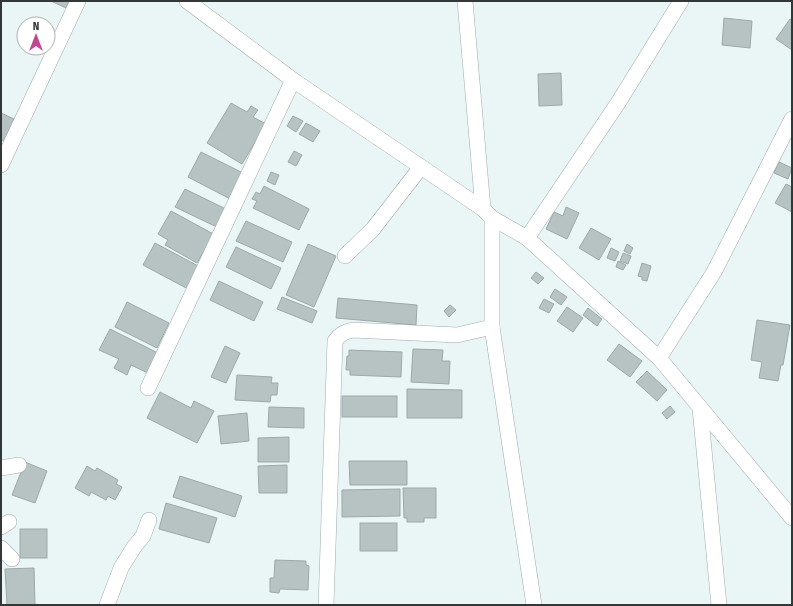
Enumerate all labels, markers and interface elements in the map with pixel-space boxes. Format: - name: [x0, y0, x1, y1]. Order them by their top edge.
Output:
- north arrow: [16, 16, 56, 56]
- text: N: [33, 20, 39, 33]

